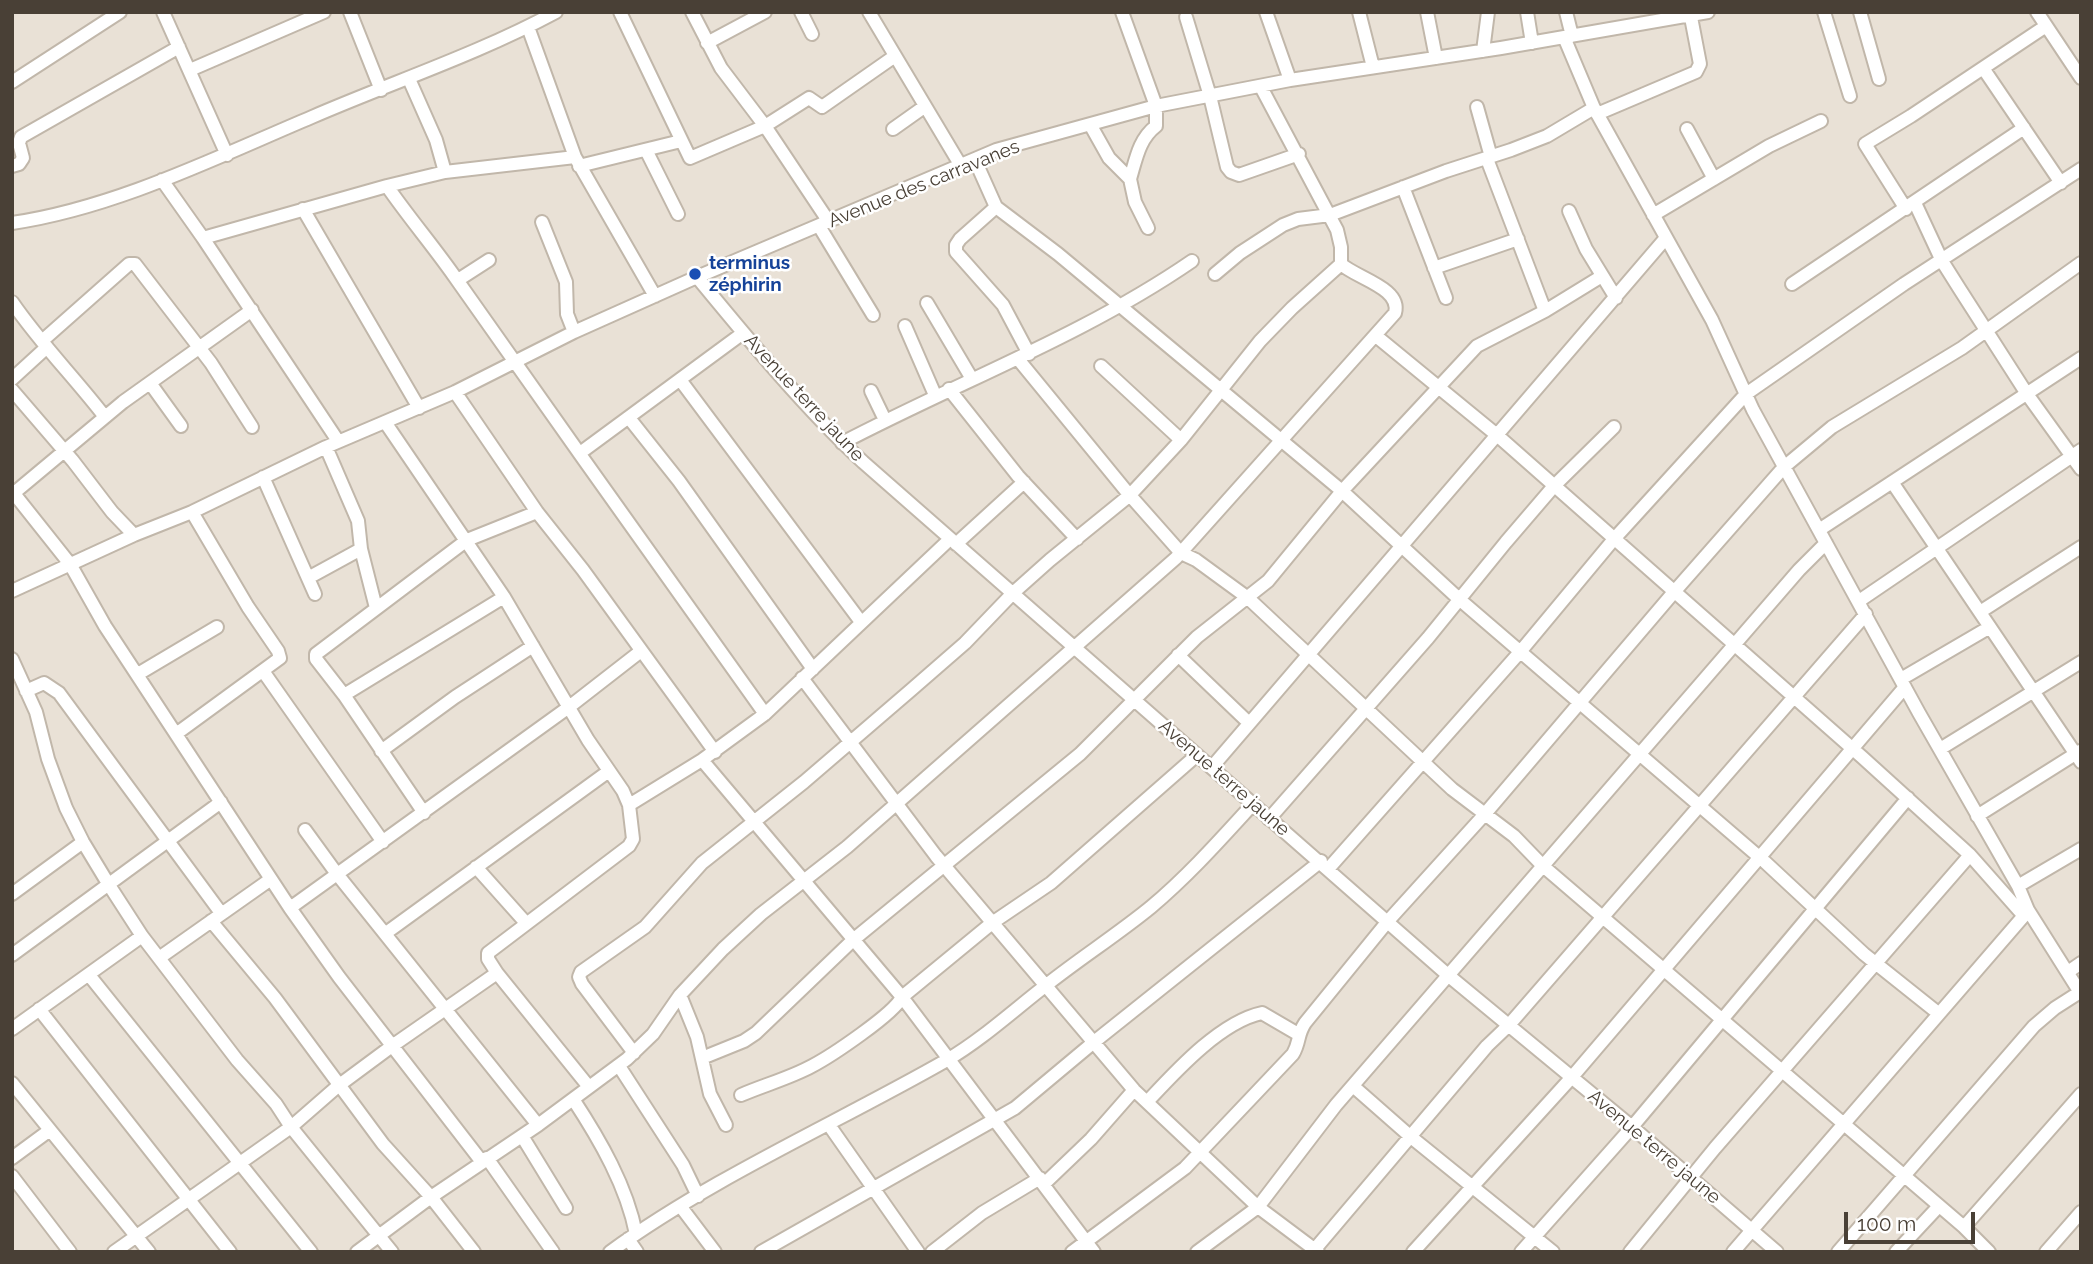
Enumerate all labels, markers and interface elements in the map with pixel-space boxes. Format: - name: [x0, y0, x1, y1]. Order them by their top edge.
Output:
- street label: Avenue des carravanes: [825, 135, 1023, 233]
- place label: terminus zéphirin: [709, 252, 790, 296]
- marker: terminus zéphirin: [687, 266, 703, 282]
- street label: Avenue terre jaune: [739, 330, 869, 466]
- street label: Avenue terre jaune: [1154, 715, 1294, 841]
- street label: Avenue terre jaune: [1583, 1085, 1725, 1209]
- scale bar: [1848, 1198, 1979, 1242]
- text: 100 m: [1857, 1211, 1916, 1236]

